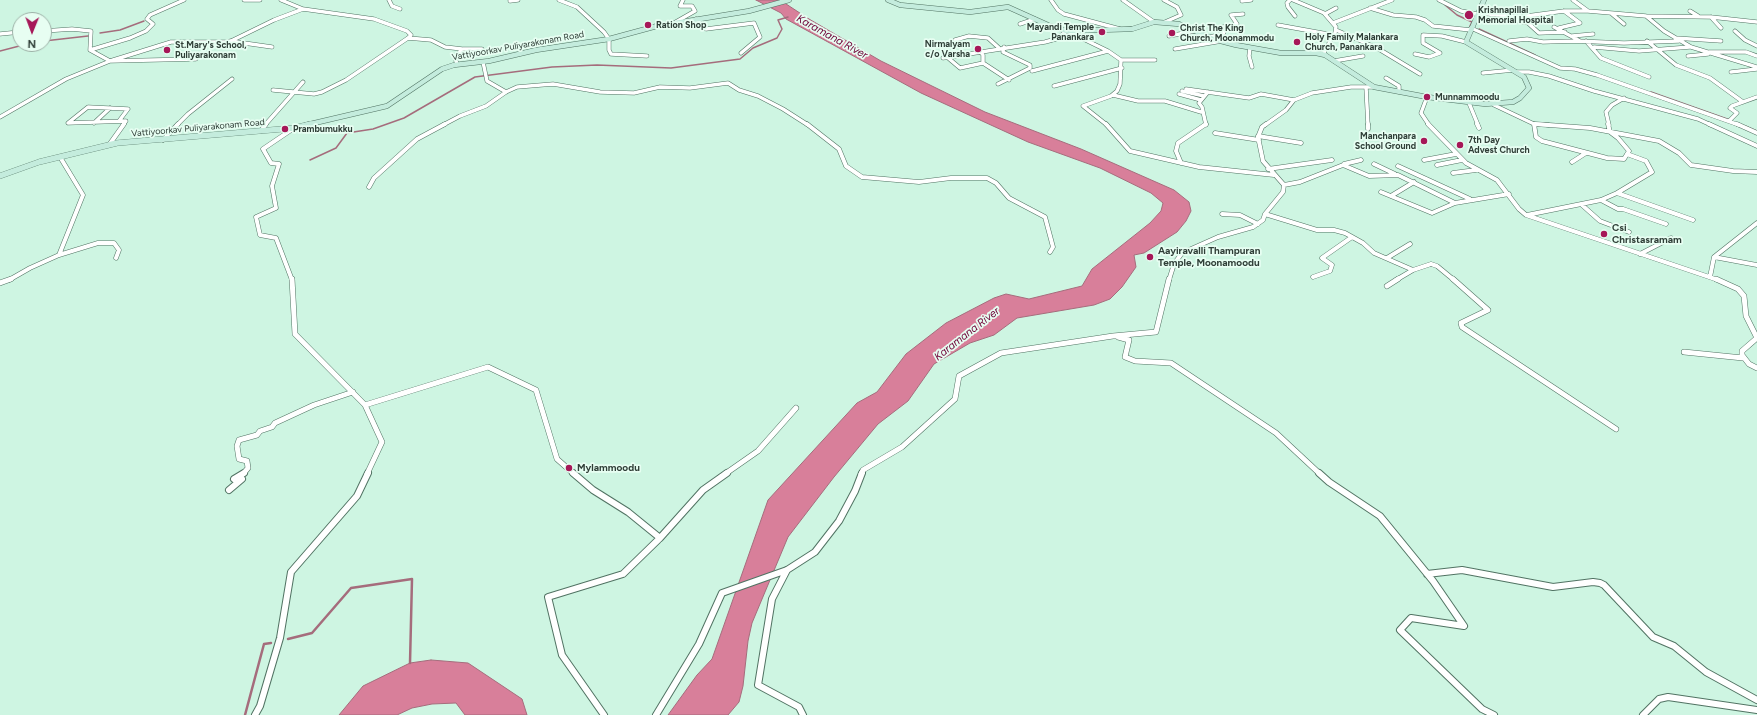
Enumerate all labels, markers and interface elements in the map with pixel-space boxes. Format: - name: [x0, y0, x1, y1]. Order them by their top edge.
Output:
- place label: Krishnapillai Memorial Hospital: [1478, 5, 1553, 26]
- marker: Krishnapillai Memorial Hospital: [1463, 9, 1475, 21]
- north arrow: [12, 12, 52, 52]
- water label: Karamana River: [794, 12, 870, 62]
- marker: Ration Shop: [643, 20, 653, 30]
- place label: Ration Shop: [656, 20, 706, 30]
- place label: Mayandi Temple Panankara: [1027, 22, 1094, 43]
- place label: Christ The King Church, Moonammodu: [1180, 23, 1274, 44]
- marker: Mayandi Temple Panankara: [1097, 27, 1107, 37]
- marker: Christ The King Church, Moonammodu: [1167, 28, 1177, 38]
- street label: Vattiyoorkav Puliyarakonam Road: [451, 29, 585, 63]
- place label: Holy Family Malankara Church, Panankara: [1305, 32, 1398, 53]
- text: N: [27, 37, 36, 50]
- marker: Holy Family Malankara Church, Panankara: [1292, 37, 1302, 47]
- place label: Nirmalyam c/o Varsha: [925, 39, 970, 60]
- place label: St.Mary's School, Puliyarakonam: [175, 40, 246, 61]
- marker: Nirmalyam c/o Varsha: [973, 44, 983, 54]
- marker: St.Mary's School, Puliyarakonam: [162, 45, 172, 55]
- marker: Munnammoodu: [1422, 92, 1432, 102]
- place label: Munnammoodu: [1435, 92, 1499, 102]
- street label: Vattiyoorkav Puliyarakonam Road: [131, 117, 265, 139]
- marker: Prambumukku: [280, 124, 290, 134]
- place label: Prambumukku: [293, 124, 353, 134]
- place label: Manchanpara School Ground: [1355, 131, 1416, 152]
- place label: 7th Day Advest Church: [1468, 135, 1530, 156]
- marker: Manchanpara School Ground: [1419, 136, 1429, 146]
- marker: 7th Day Advest Church: [1455, 140, 1465, 150]
- place label: Csi Christasramam: [1612, 222, 1682, 246]
- marker: Csi Christasramam: [1599, 229, 1609, 239]
- place label: Aayiravalli Thampuran Temple, Moonamoodu: [1158, 245, 1260, 268]
- marker: Aayiravalli Thampuran Temple, Moonamoodu: [1145, 252, 1155, 262]
- water label: Karamana River: [932, 304, 1002, 364]
- place label: Mylammoodu: [577, 462, 640, 474]
- marker: Mylammoodu: [564, 463, 574, 473]

